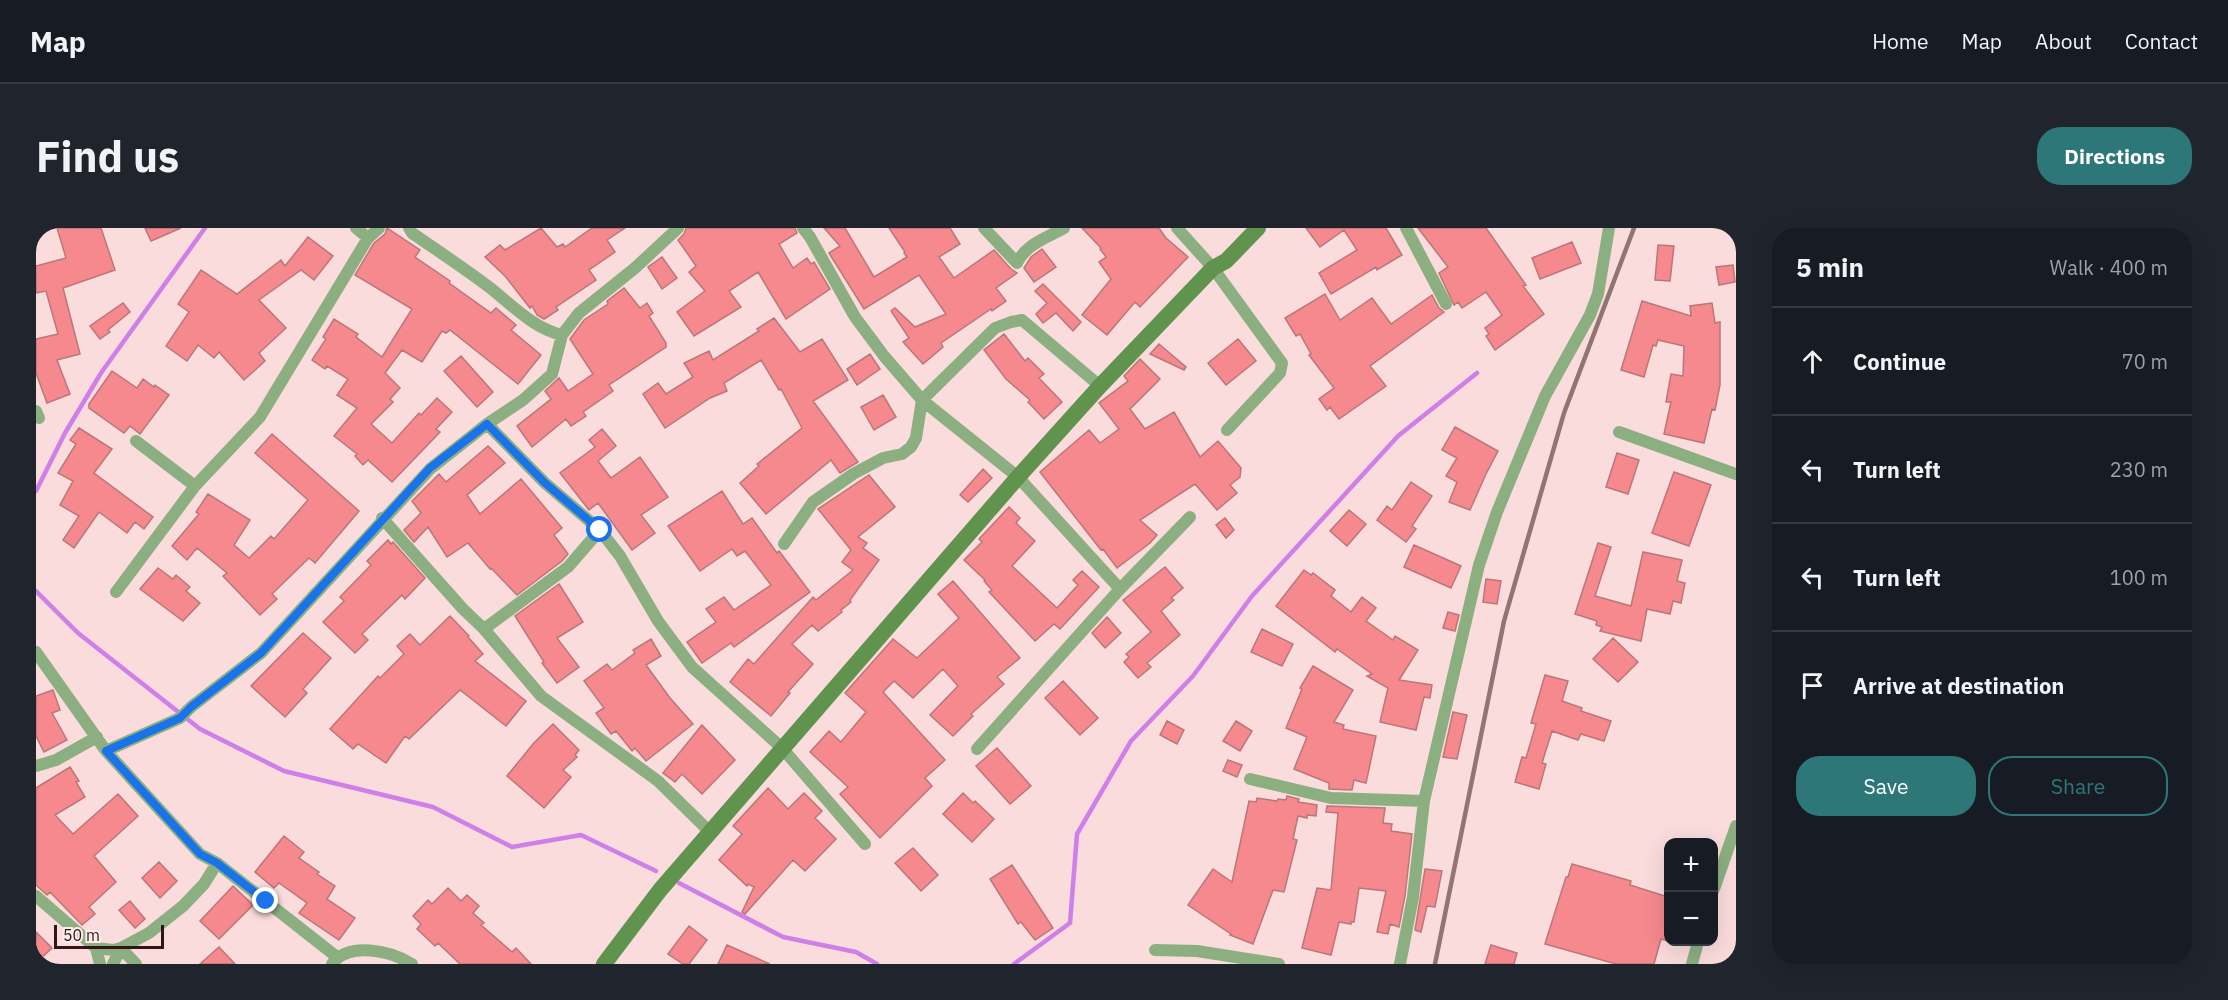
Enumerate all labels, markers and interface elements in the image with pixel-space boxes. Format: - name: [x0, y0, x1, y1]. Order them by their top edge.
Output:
- text: Map: [30, 23, 86, 60]
- text: Home: [1872, 27, 1929, 55]
- text: Map: [1962, 27, 2002, 55]
- text: About: [2035, 27, 2092, 55]
- text: Contact: [2125, 27, 2198, 55]
- button: Directions: [2037, 127, 2192, 185]
- text: Find us: [36, 129, 179, 184]
- text: 5 min: [1796, 250, 1864, 284]
- text: Walk · 400 m: [2050, 254, 2168, 281]
- icon: ahead: [1796, 345, 1829, 378]
- text: Continue: [1853, 347, 1946, 376]
- text: 70 m: [2122, 348, 2168, 375]
- icon: left: [1796, 453, 1829, 486]
- text: Turn left: [1853, 455, 1941, 484]
- text: 230 m: [2110, 456, 2168, 483]
- route start: [586, 516, 612, 542]
- icon: left: [1796, 561, 1829, 594]
- text: Turn left: [1853, 563, 1941, 592]
- text: 100 m: [2110, 564, 2168, 591]
- icon: arrive: [1796, 669, 1829, 702]
- text: Arrive at destination: [1853, 671, 2064, 700]
- button: Save: [1796, 756, 1976, 816]
- button: Share: [1988, 756, 2168, 816]
- map controls: [1664, 838, 1718, 946]
- button: +: [1664, 838, 1718, 892]
- route end: [252, 887, 278, 913]
- button: −: [1664, 892, 1718, 946]
- scale bar: [54, 922, 164, 950]
- text: 50 m: [63, 925, 100, 945]

